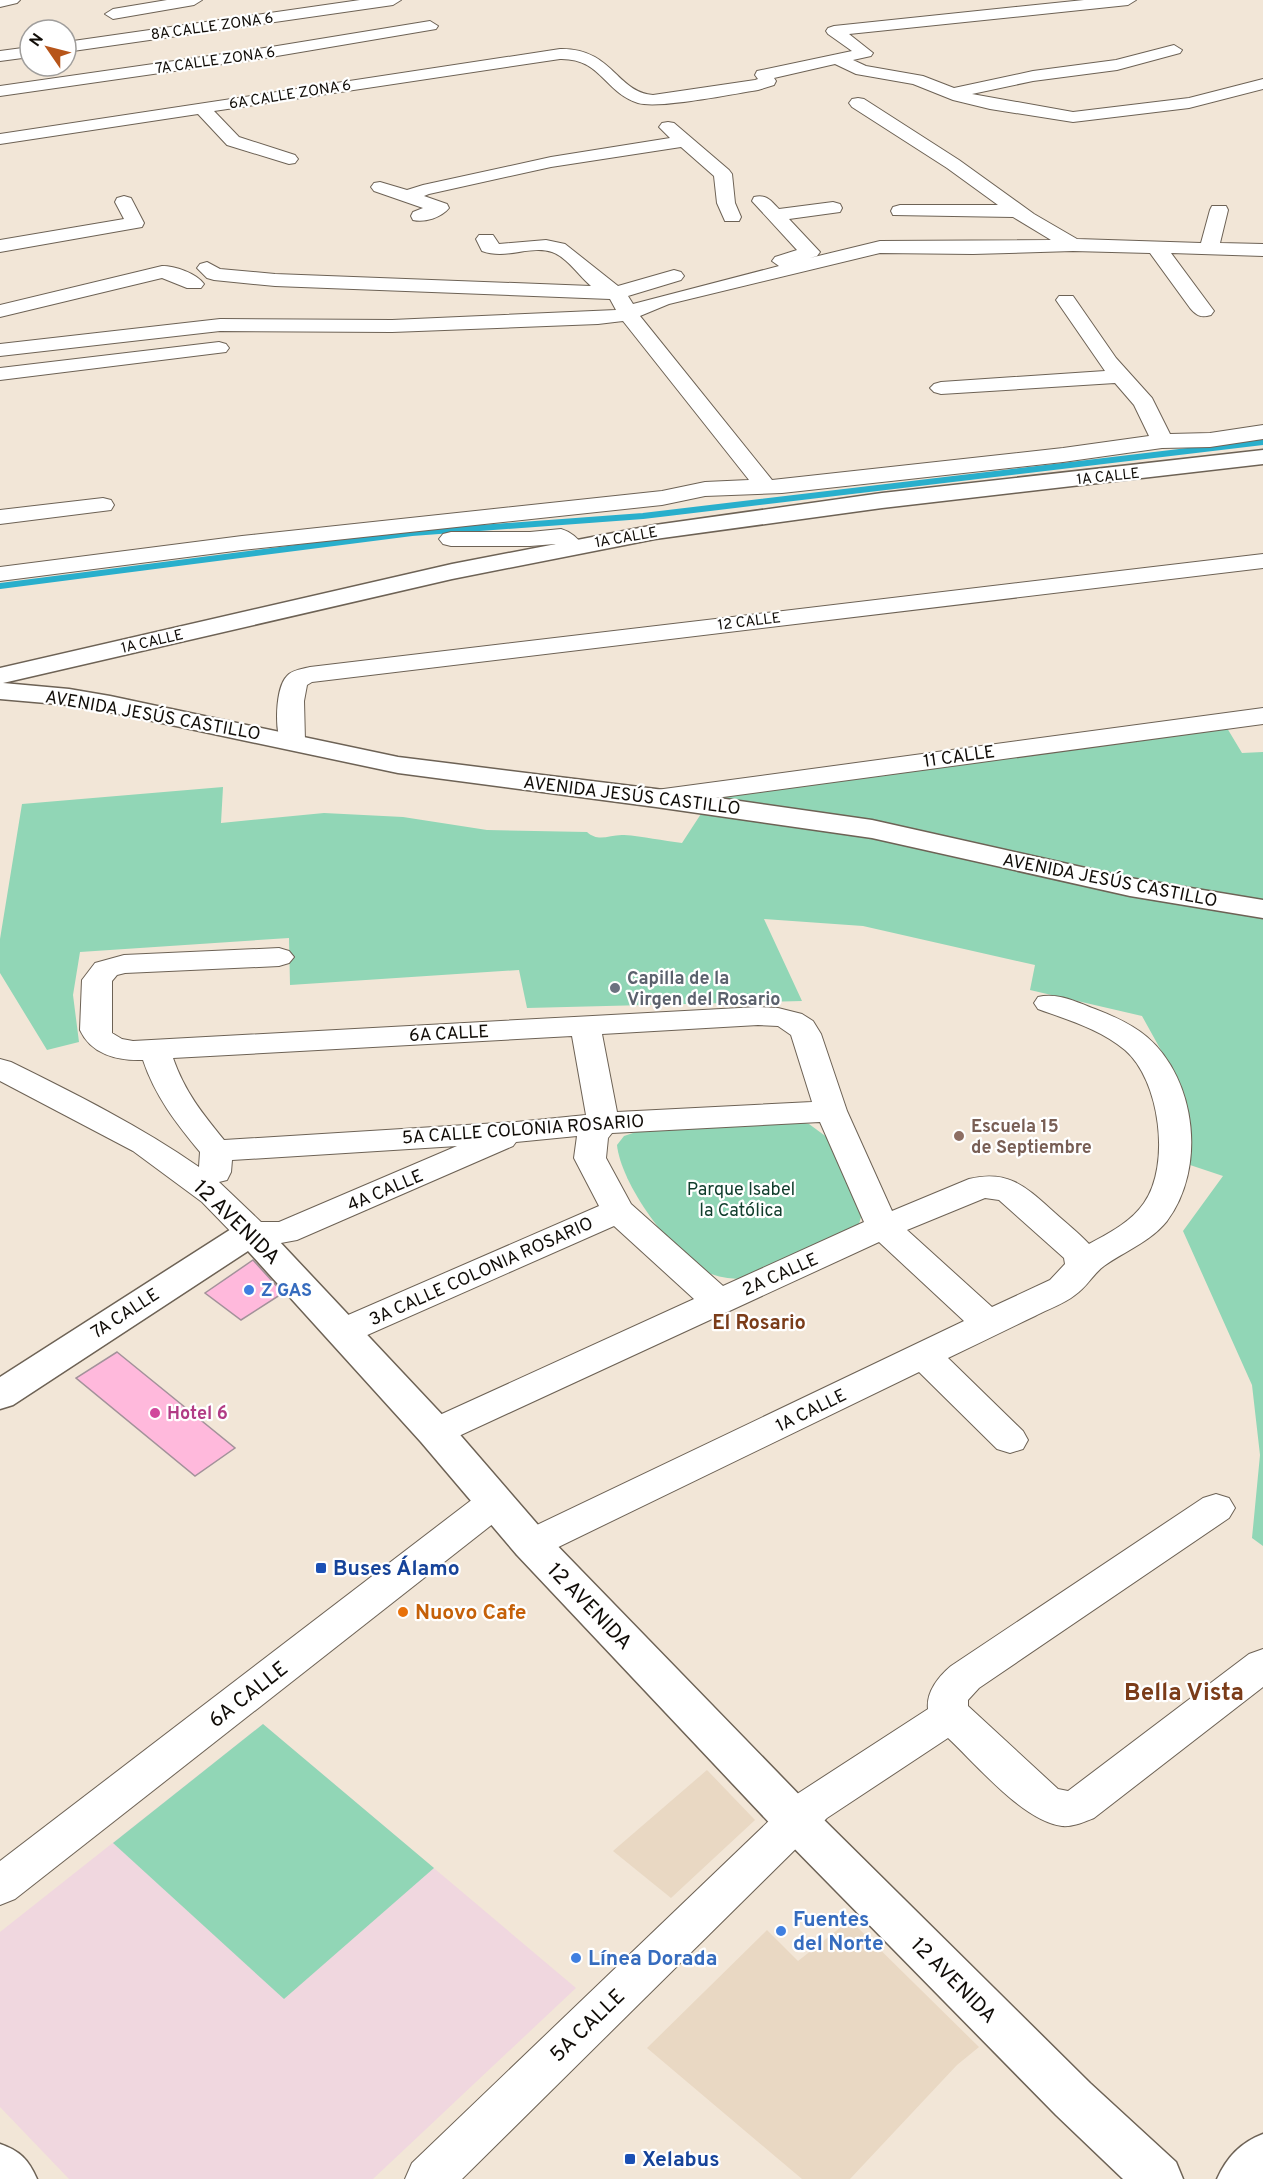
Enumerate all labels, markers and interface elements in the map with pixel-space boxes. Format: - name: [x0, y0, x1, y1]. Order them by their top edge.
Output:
- street label: 8A CALLE ZONA 6: [150, 9, 275, 46]
- north arrow: [18, 18, 78, 78]
- text: N: [26, 30, 49, 51]
- street label: 7A CALLE ZONA 6: [154, 44, 276, 79]
- street label: 6A CALLE ZONA 6: [228, 76, 353, 115]
- street label: 1A CALLE: [1076, 465, 1141, 490]
- street label: 1A CALLE: [593, 524, 659, 553]
- street label: 12 CALLE: [717, 609, 782, 636]
- street label: 1A CALLE: [119, 626, 185, 659]
- street label: AVENIDA JESÚS CASTILLO: [43, 684, 263, 747]
- street label: 11 CALLE: [922, 741, 996, 774]
- street label: AVENIDA JESÚS CASTILLO: [522, 770, 742, 821]
- street label: AVENIDA JESÚS CASTILLO: [1000, 847, 1220, 914]
- place label: Capilla de la Virgen del Rosario: [627, 968, 780, 1012]
- marker: Capilla de la Virgen del Rosario: [608, 981, 622, 995]
- street label: 6A CALLE: [408, 1021, 490, 1048]
- street label: 5A CALLE COLONIA ROSARIO: [401, 1111, 645, 1150]
- place label: Escuela 15 de Septiembre: [971, 1116, 1092, 1160]
- marker: Escuela 15 de Septiembre: [952, 1129, 966, 1143]
- street label: 4A CALLE: [344, 1165, 427, 1218]
- street label: 12 AVENIDA: [187, 1175, 285, 1271]
- park label: Parque Isabel la Católica: [687, 1179, 795, 1223]
- street label: 3A CALLE COLONIA ROSARIO: [366, 1213, 597, 1332]
- street label: 2A CALLE: [739, 1248, 822, 1302]
- place label: Z GAS: [261, 1280, 312, 1303]
- marker: Z GAS: [242, 1283, 256, 1297]
- street label: 7A CALLE: [87, 1284, 164, 1345]
- district label: El Rosario: [712, 1311, 806, 1337]
- street label: 1A CALLE: [772, 1384, 851, 1438]
- place label: Hotel 6: [167, 1403, 228, 1426]
- marker: Hotel 6: [148, 1406, 162, 1420]
- place label: Buses Álamo: [333, 1555, 460, 1583]
- street label: 12 AVENIDA: [541, 1558, 637, 1656]
- marker: Buses Álamo: [314, 1561, 328, 1575]
- place label: Nuovo Cafe: [415, 1600, 527, 1627]
- marker: Nuovo Cafe: [396, 1605, 410, 1619]
- street label: 6A CALLE: [204, 1656, 294, 1735]
- district label: Bella Vista: [1124, 1679, 1244, 1709]
- place label: Fuentes del Norte: [793, 1907, 884, 1958]
- marker: Fuentes del Norte: [774, 1924, 788, 1938]
- street label: 12 AVENIDA: [904, 1932, 1002, 2030]
- place label: Línea Dorada: [588, 1946, 717, 1973]
- marker: Línea Dorada: [569, 1951, 583, 1965]
- street label: 5A CALLE: [545, 1984, 631, 2068]
- place label: Xelabus: [642, 2147, 720, 2174]
- marker: Xelabus: [623, 2152, 637, 2166]

